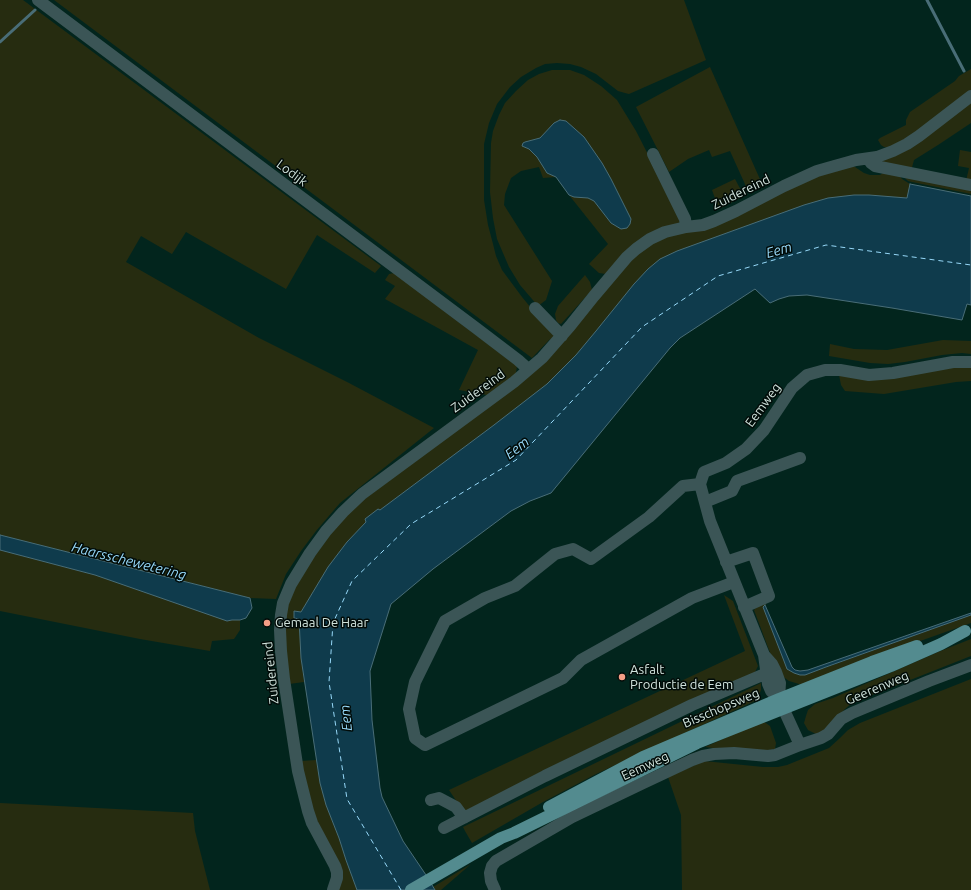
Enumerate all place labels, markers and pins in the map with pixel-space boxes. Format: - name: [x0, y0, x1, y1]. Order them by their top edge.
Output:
- place label: Gemaal De Haar: [275, 615, 368, 631]
- marker: Gemaal De Haar: [262, 618, 272, 628]
- place label: Asfalt Productie de Eem: [630, 662, 733, 693]
- marker: Asfalt Productie de Eem: [617, 672, 627, 682]

